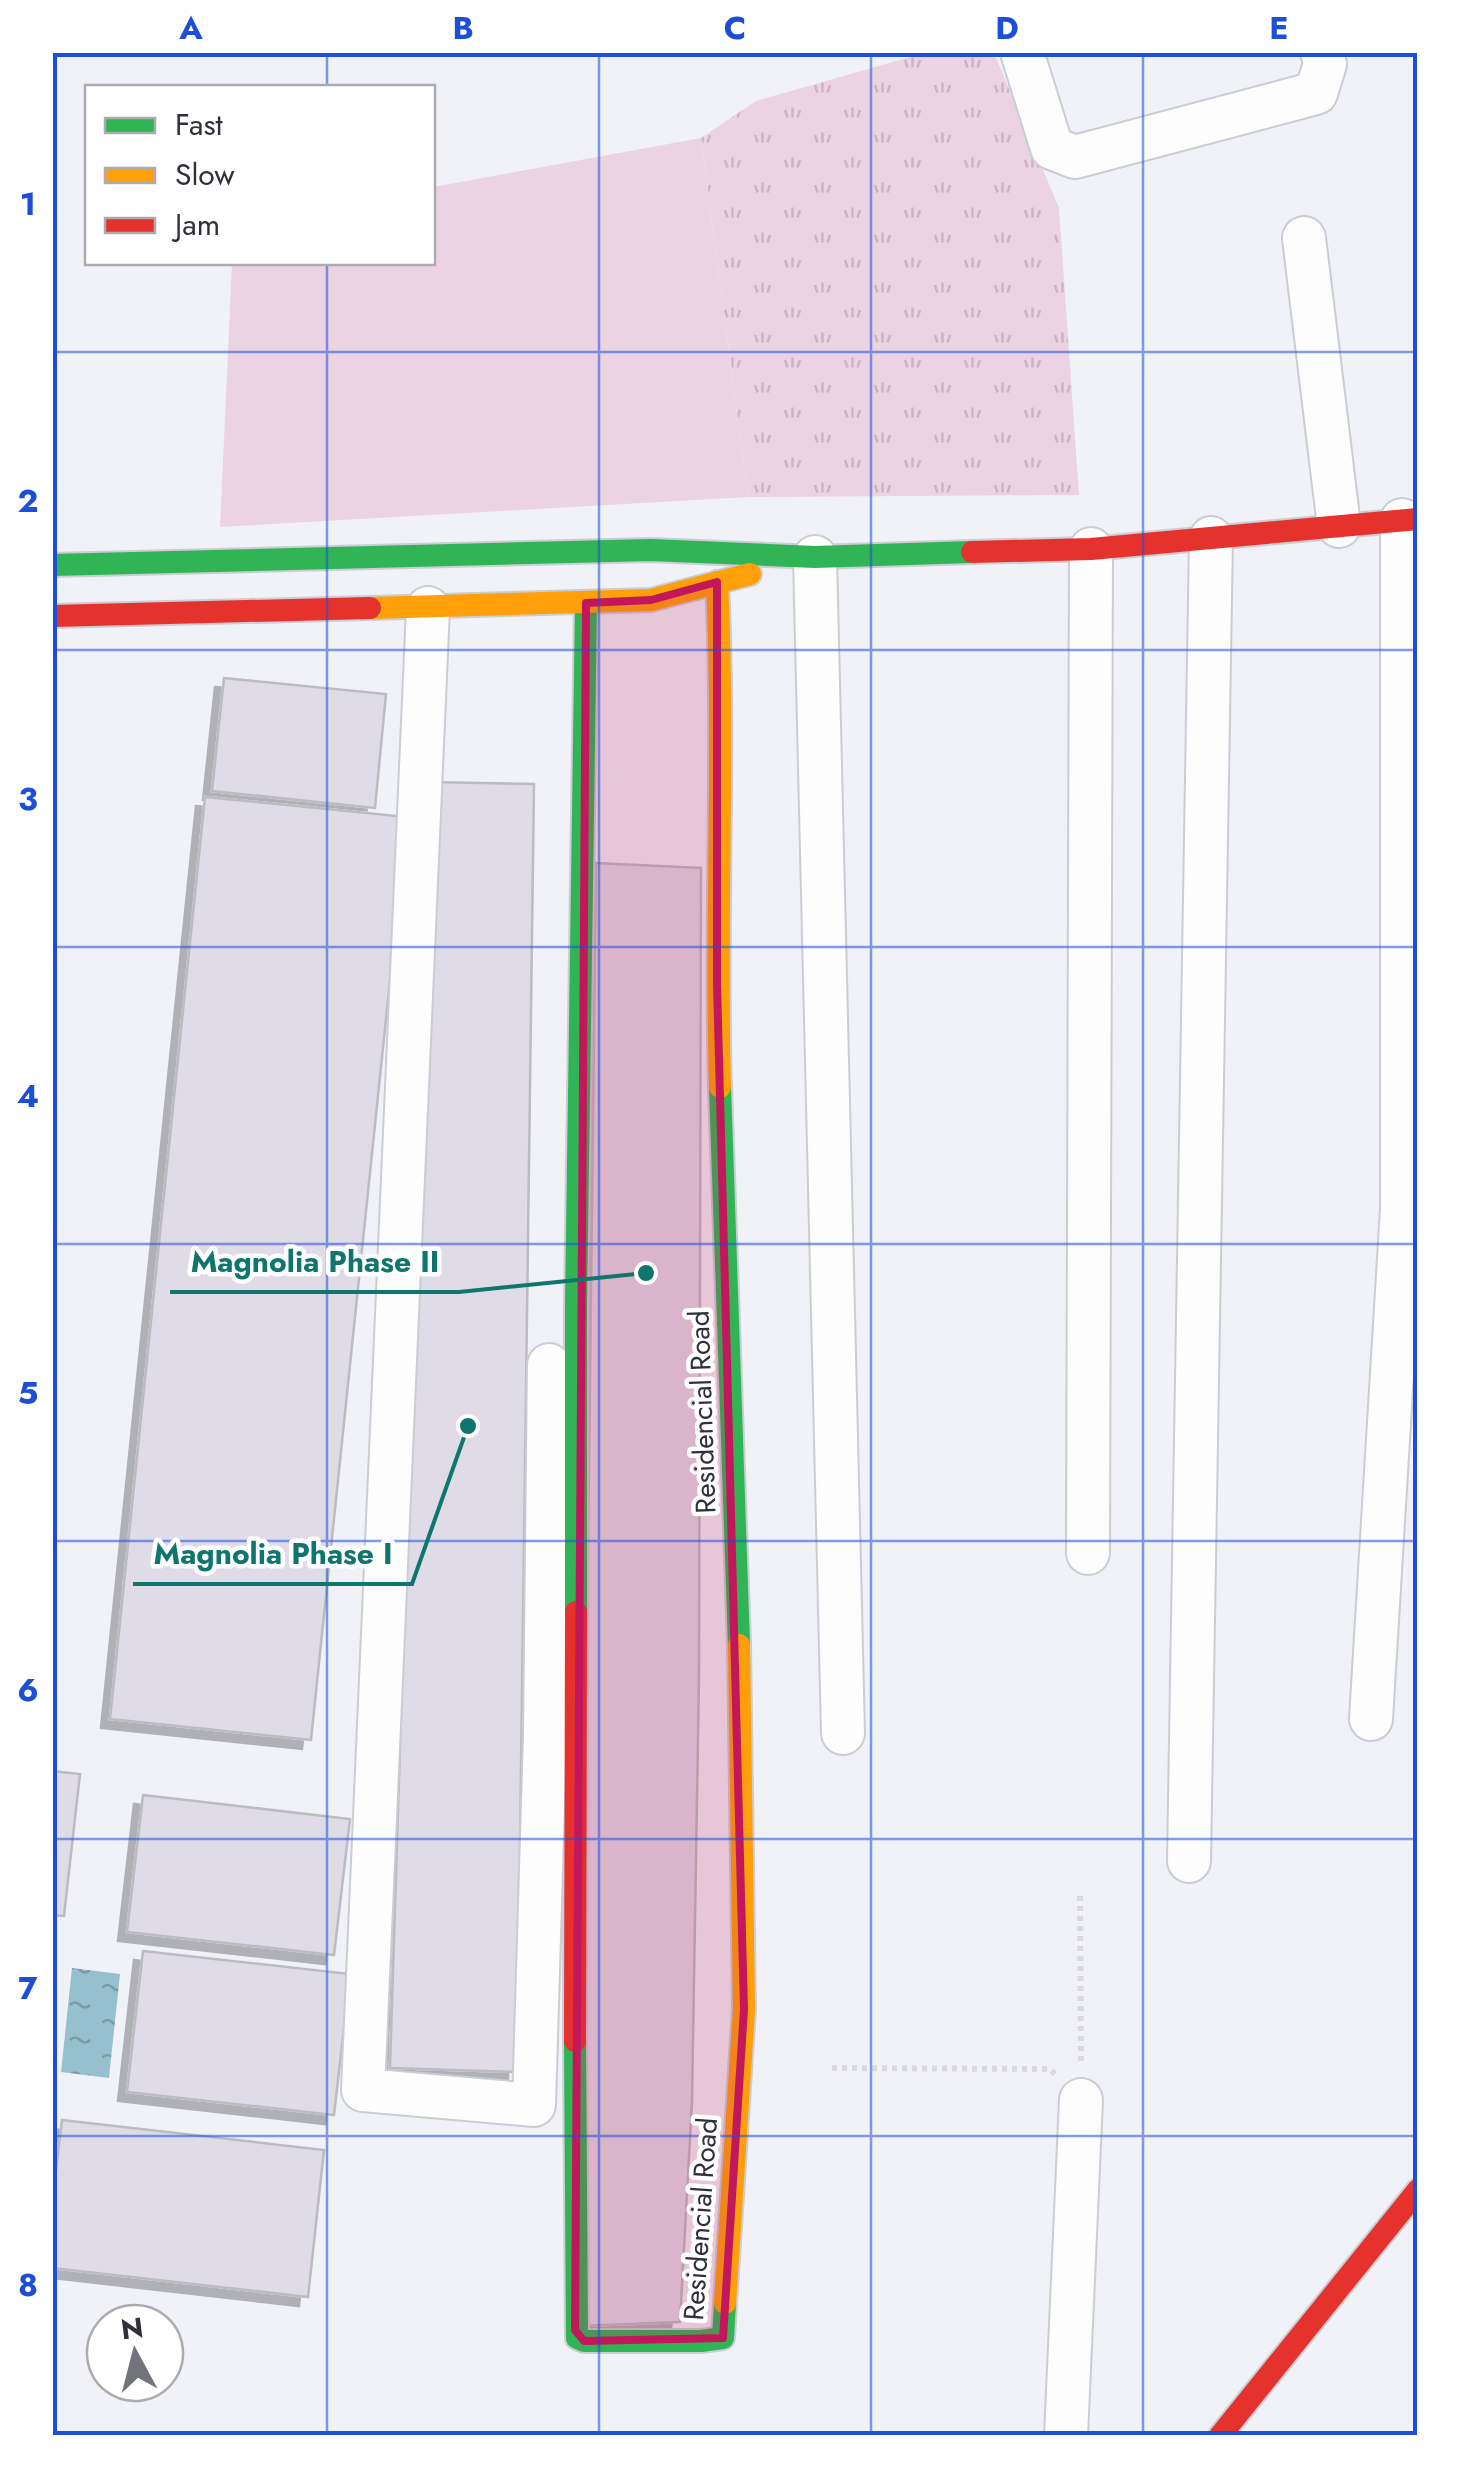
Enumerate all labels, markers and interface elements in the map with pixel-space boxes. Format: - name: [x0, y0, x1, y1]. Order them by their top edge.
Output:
- text: A: [178, 5, 203, 51]
- text: B: [452, 5, 474, 51]
- text: C: [724, 5, 746, 51]
- text: D: [995, 5, 1019, 51]
- text: E: [1269, 5, 1289, 51]
- legend: [85, 85, 435, 265]
- text: Fast: [175, 103, 224, 146]
- text: Slow: [175, 153, 235, 196]
- text: 1: [20, 181, 36, 227]
- text: Jam: [171, 203, 220, 246]
- text: 2: [18, 478, 39, 524]
- text: 3: [18, 776, 38, 822]
- text: 4: [17, 1073, 39, 1119]
- callout: Magnolia Phase II: [170, 1232, 459, 1292]
- text: Magnolia Phase II: [191, 1240, 439, 1283]
- street label: Residencial Road: [678, 1310, 727, 1514]
- text: 5: [18, 1370, 38, 1416]
- callout: Magnolia Phase I: [133, 1524, 412, 1584]
- text: Magnolia Phase I: [153, 1532, 393, 1575]
- text: 6: [17, 1667, 39, 1713]
- text: 7: [18, 1965, 38, 2011]
- street label: Residencial Road: [673, 2116, 728, 2322]
- text: 8: [18, 2262, 38, 2308]
- north arrow: [85, 2303, 185, 2403]
- text: N: [118, 2307, 146, 2350]

